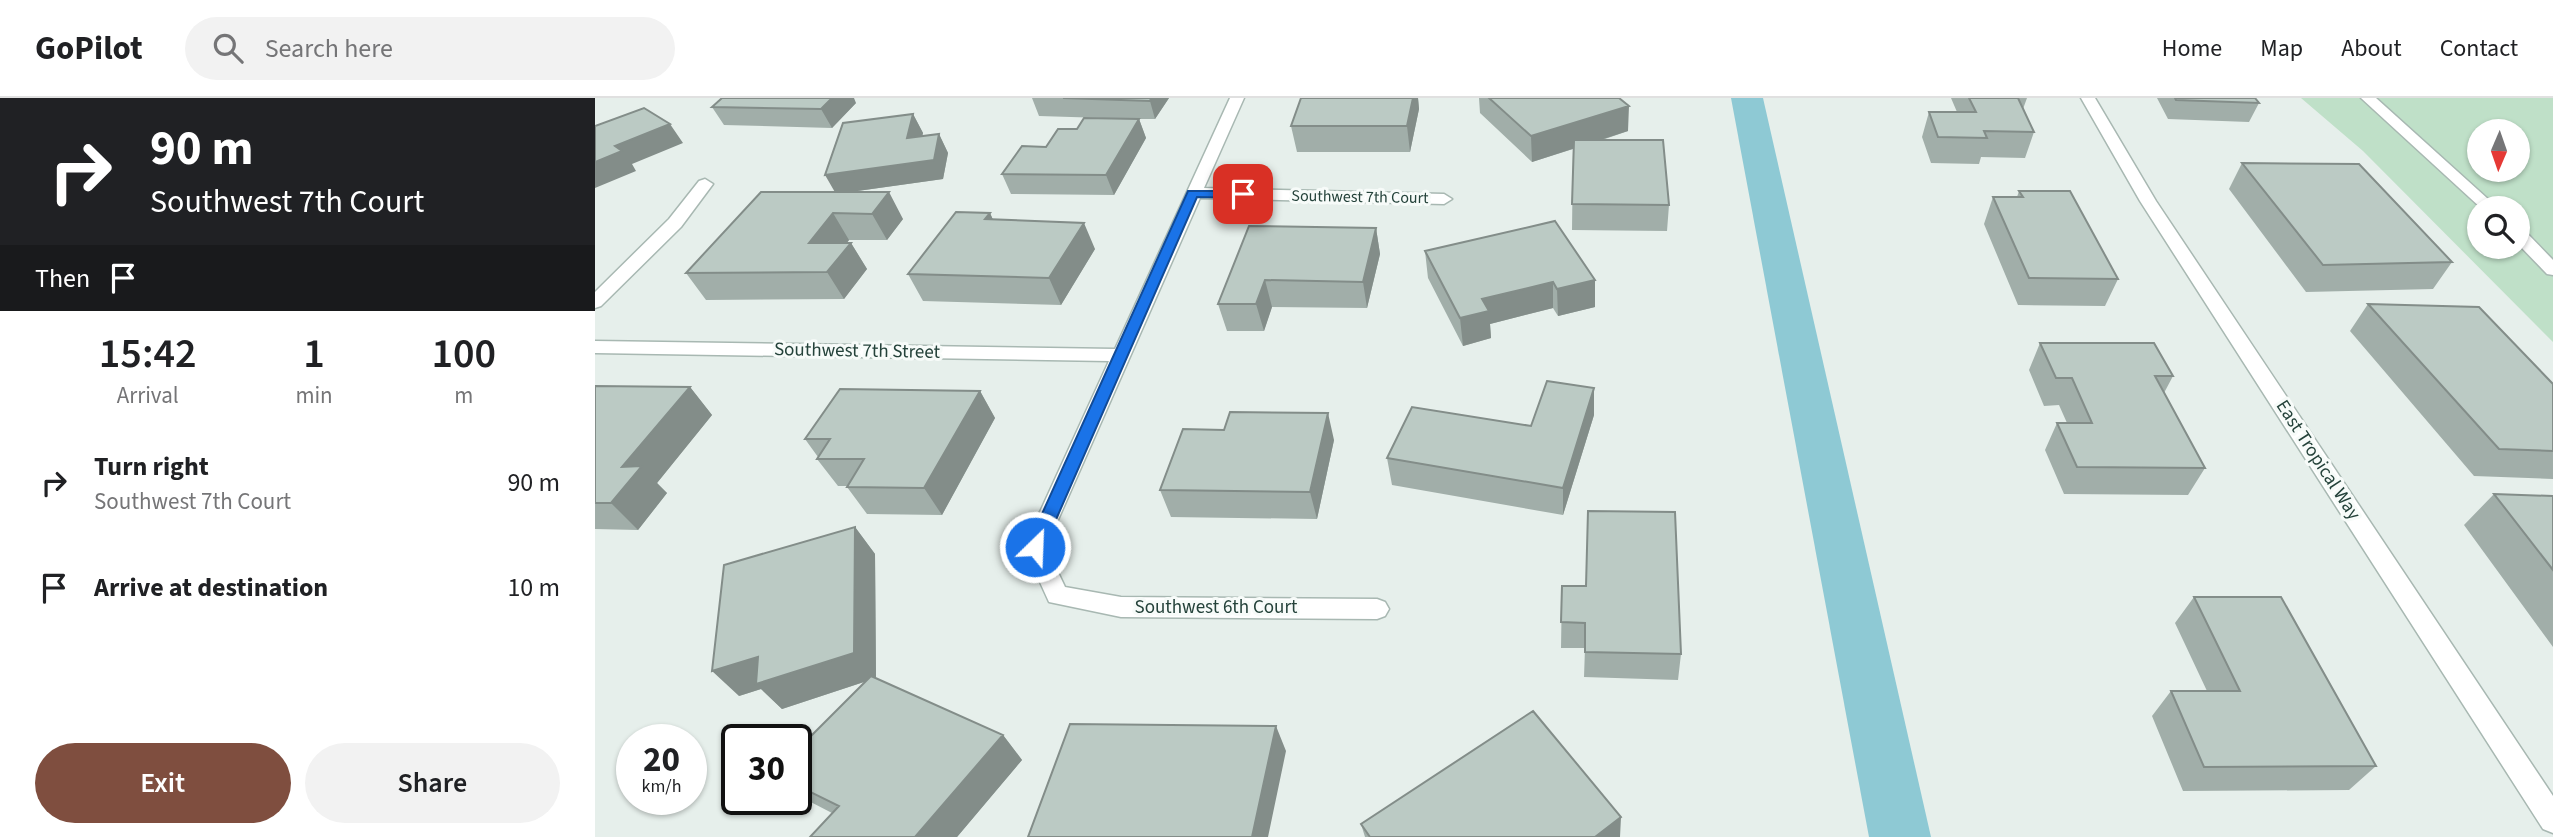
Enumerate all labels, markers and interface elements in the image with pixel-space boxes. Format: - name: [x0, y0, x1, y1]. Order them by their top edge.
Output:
- search box: [185, 17, 675, 80]
- text: GoPilot: [35, 25, 143, 72]
- icon: search: [209, 29, 247, 67]
- text: Search here: [265, 30, 393, 67]
- text: Home: [2162, 31, 2222, 66]
- text: Map: [2260, 31, 2303, 66]
- text: About: [2341, 31, 2402, 66]
- text: Contact: [2440, 31, 2518, 66]
- text: 90 m: [150, 114, 254, 184]
- north arrow: [2467, 119, 2531, 182]
- map controls: [2467, 119, 2530, 259]
- icon: right: [35, 126, 126, 217]
- pin: [1213, 164, 1273, 224]
- icon: arrive: [1224, 175, 1262, 213]
- text: Southwest 7th Court: [150, 179, 424, 225]
- street label: Southwest 7th Court: [1291, 185, 1429, 209]
- button: search: [2467, 196, 2530, 259]
- icon: arrive: [104, 259, 142, 297]
- text: Then: [35, 260, 90, 297]
- text: 15:42: [99, 324, 197, 384]
- text: 1: [303, 324, 325, 384]
- text: 100: [432, 324, 496, 384]
- street label: Southwest 7th Street: [774, 336, 941, 366]
- text: Arrival: [117, 379, 179, 412]
- text: min: [295, 379, 333, 412]
- text: m: [454, 379, 473, 412]
- street label: East Tropical Way: [2269, 395, 2367, 525]
- text: Turn right: [94, 448, 209, 485]
- icon: right: [35, 464, 73, 502]
- text: 90 m: [507, 464, 560, 501]
- text: Southwest 7th Court: [94, 485, 291, 518]
- position arrow: [998, 510, 1072, 584]
- icon: arrive: [35, 569, 73, 607]
- text: Arrive at destination: [94, 569, 328, 606]
- text: 10 m: [507, 569, 560, 606]
- street label: Southwest 6th Court: [1135, 594, 1298, 621]
- speed limit sign: 30: [721, 724, 812, 815]
- text: 20: [643, 735, 680, 785]
- button: Exit: [35, 743, 291, 823]
- button: Share: [305, 743, 560, 823]
- text: km/h: [642, 774, 681, 799]

